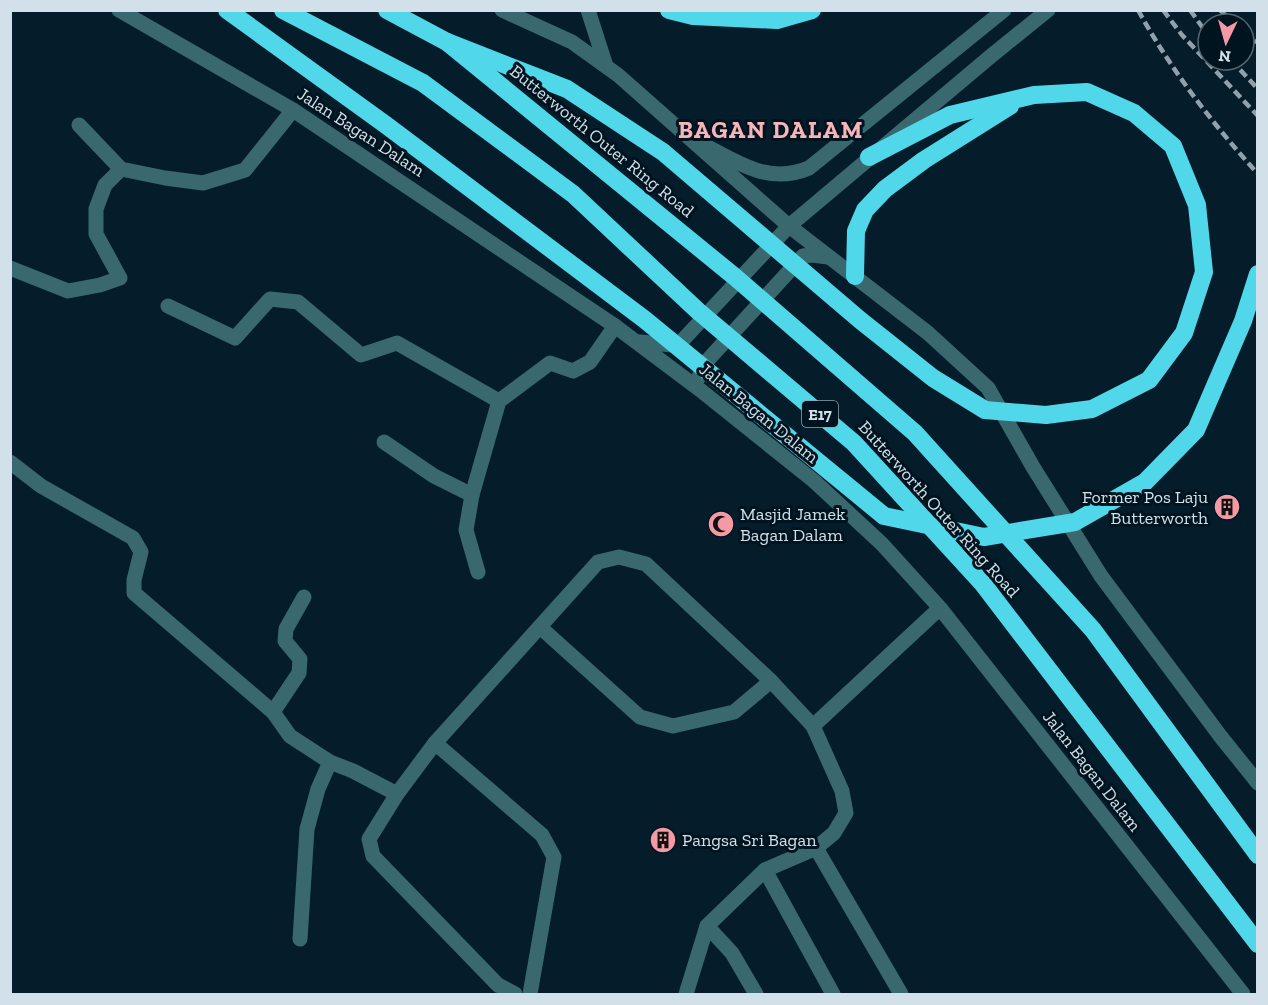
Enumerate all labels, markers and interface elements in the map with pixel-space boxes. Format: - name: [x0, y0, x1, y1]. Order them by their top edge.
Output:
- north arrow: [1196, 12, 1256, 72]
- text: N: [1218, 46, 1232, 66]
- street label: Butterworth Outer Ring Road: [506, 60, 698, 222]
- street label: Jalan Bagan Dalam: [293, 83, 429, 182]
- district label: BAGAN DALAM: [678, 115, 864, 144]
- street label: Jalan Bagan Dalam: [695, 358, 823, 468]
- road number: E17: [802, 401, 838, 427]
- street label: Butterworth Outer Ring Road: [854, 416, 1024, 602]
- place label: Former Pos Laju Butterworth: [1082, 486, 1208, 529]
- building icon: Former Pos Laju Butterworth: [1212, 492, 1242, 522]
- place label: Masjid Jamek Bagan Dalam: [740, 503, 846, 546]
- mosque icon: Masjid Jamek Bagan Dalam: [706, 509, 736, 539]
- street label: Jalan Bagan Dalam: [1038, 706, 1146, 836]
- building icon: Pangsa Sri Bagan: [648, 825, 678, 855]
- place label: Pangsa Sri Bagan: [682, 829, 817, 851]

